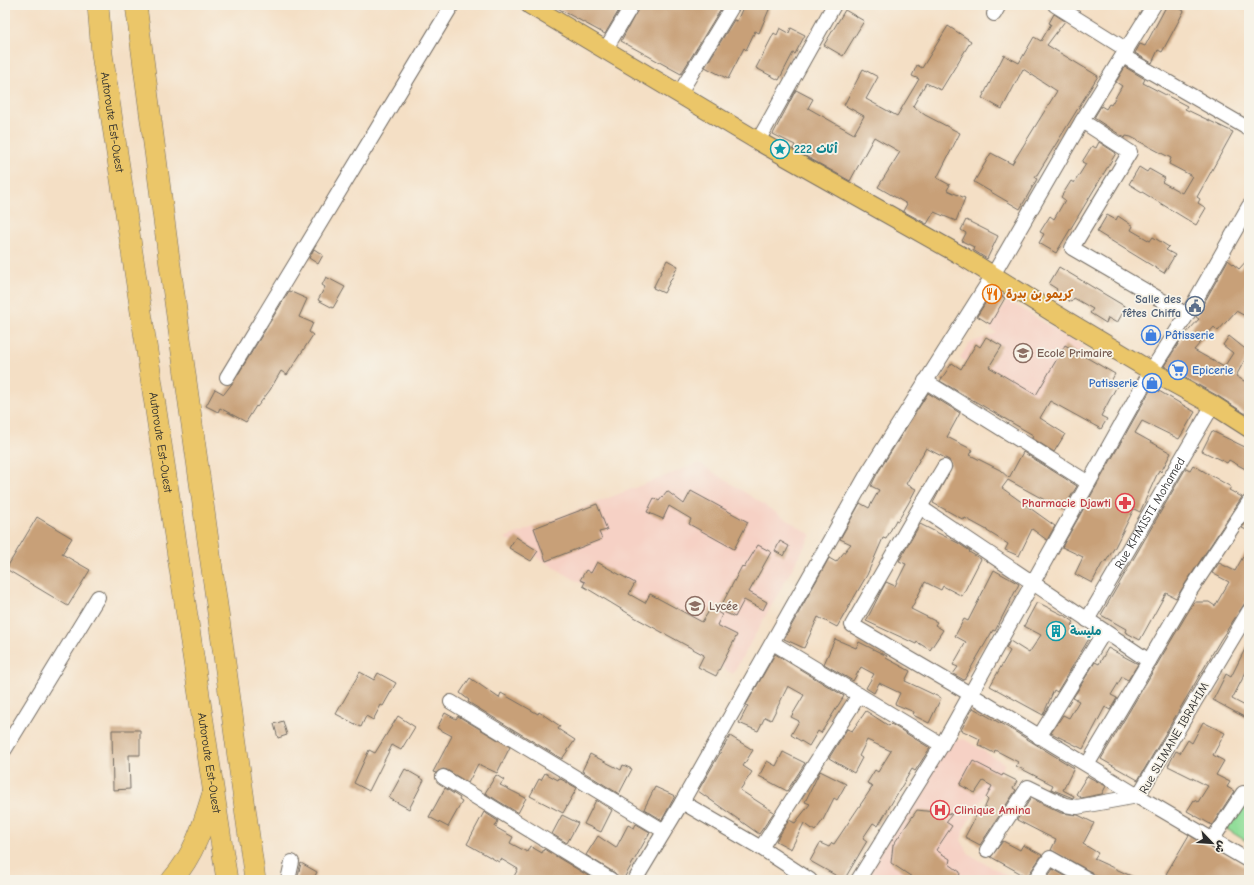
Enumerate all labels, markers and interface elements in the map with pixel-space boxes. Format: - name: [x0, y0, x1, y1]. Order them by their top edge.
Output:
- street label: Autoroute Est-Ouest: [98, 71, 127, 174]
- place icon: أثاث 222: [769, 138, 791, 160]
- place label: أثاث 222: [794, 141, 838, 156]
- restaurant icon: كريمو بن بدرة: [981, 283, 1003, 305]
- place label: كريمو بن بدرة: [1006, 287, 1074, 302]
- place label: Salle des fêtes Chiffa: [1122, 292, 1181, 320]
- public building icon: Salle des fêtes Chiffa: [1184, 295, 1206, 317]
- shop icon: Pâtisserie: [1140, 324, 1162, 346]
- place label: Pâtisserie: [1165, 328, 1214, 342]
- school or university icon: Ecole Primaire: [1012, 342, 1034, 364]
- place label: Ecole Primaire: [1037, 346, 1112, 360]
- supermarket icon: Epicerie: [1167, 359, 1189, 381]
- place label: Epicerie: [1192, 363, 1234, 377]
- shop icon: Patisserie: [1141, 372, 1163, 394]
- place label: Patisserie: [1089, 376, 1138, 390]
- street label: Autoroute Est-Ouest: [146, 391, 175, 494]
- street label: Rue KHMISTI Mohamed: [1112, 455, 1188, 571]
- pharmacy icon: Pharmacie Djawti: [1114, 492, 1136, 514]
- place label: Pharmacie Djawti: [1022, 496, 1111, 510]
- school or university icon: Lycée: [684, 595, 706, 617]
- place label: Lycée: [709, 599, 738, 613]
- building icon: مليسة: [1045, 620, 1067, 642]
- place label: مليسة: [1070, 624, 1102, 638]
- street label: Rue SLIMANE IBRAHIM: [1136, 680, 1212, 796]
- street label: Autoroute Est-Ouest: [195, 711, 224, 815]
- hospital icon: Clinique Amina: [929, 799, 951, 821]
- place label: Clinique Amina: [954, 803, 1031, 817]
- north arrow: [1192, 823, 1232, 863]
- text: ش: [1212, 839, 1229, 855]

